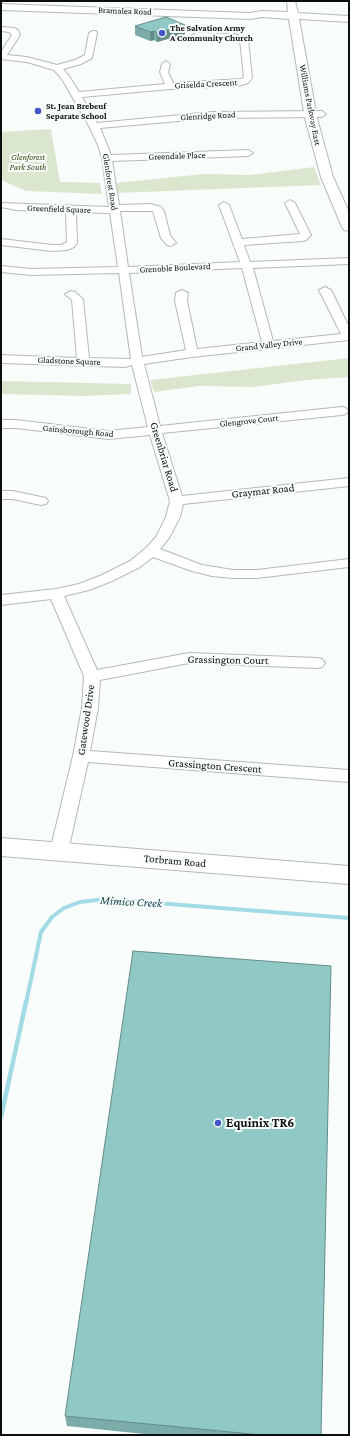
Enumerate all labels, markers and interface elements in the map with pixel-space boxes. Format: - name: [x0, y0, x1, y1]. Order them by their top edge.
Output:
- street label: Bramalea Road: [98, 5, 152, 17]
- place label: The Salvation Army A Community Church: [170, 23, 253, 44]
- marker: The Salvation Army A Community Church: [157, 28, 167, 38]
- street label: Williams Parkway East: [297, 64, 323, 146]
- street label: Griselda Crescent: [174, 77, 238, 91]
- place label: St. Jean Brebeuf Separate School: [46, 101, 107, 122]
- marker: St. Jean Brebeuf Separate School: [33, 106, 43, 116]
- street label: Glenridge Road: [180, 109, 236, 123]
- street label: Greendale Place: [148, 150, 206, 162]
- park label: Glenforest Park South: [10, 152, 46, 173]
- street label: Glenforest Road: [100, 153, 120, 211]
- street label: Greenfield Square: [27, 202, 91, 216]
- street label: Grenoble Boulevard: [139, 261, 211, 275]
- street label: Grand Valley Drive: [235, 336, 303, 354]
- street label: Gladstone Square: [37, 355, 101, 367]
- street label: Glengrove Court: [219, 413, 279, 429]
- street label: Greenbriar Road: [147, 421, 181, 493]
- street label: Gainsborough Road: [42, 423, 114, 439]
- street label: Graymar Road: [231, 481, 295, 501]
- street label: Grassington Court: [188, 653, 268, 667]
- street label: Gatewood Drive: [75, 684, 97, 756]
- street label: Grassington Crescent: [168, 756, 262, 776]
- street label: Torbram Road: [143, 852, 207, 870]
- water label: Mimico Creek: [100, 893, 162, 911]
- place label: Equinix TR6: [226, 1115, 294, 1131]
- marker: Equinix TR6: [213, 1118, 223, 1128]

